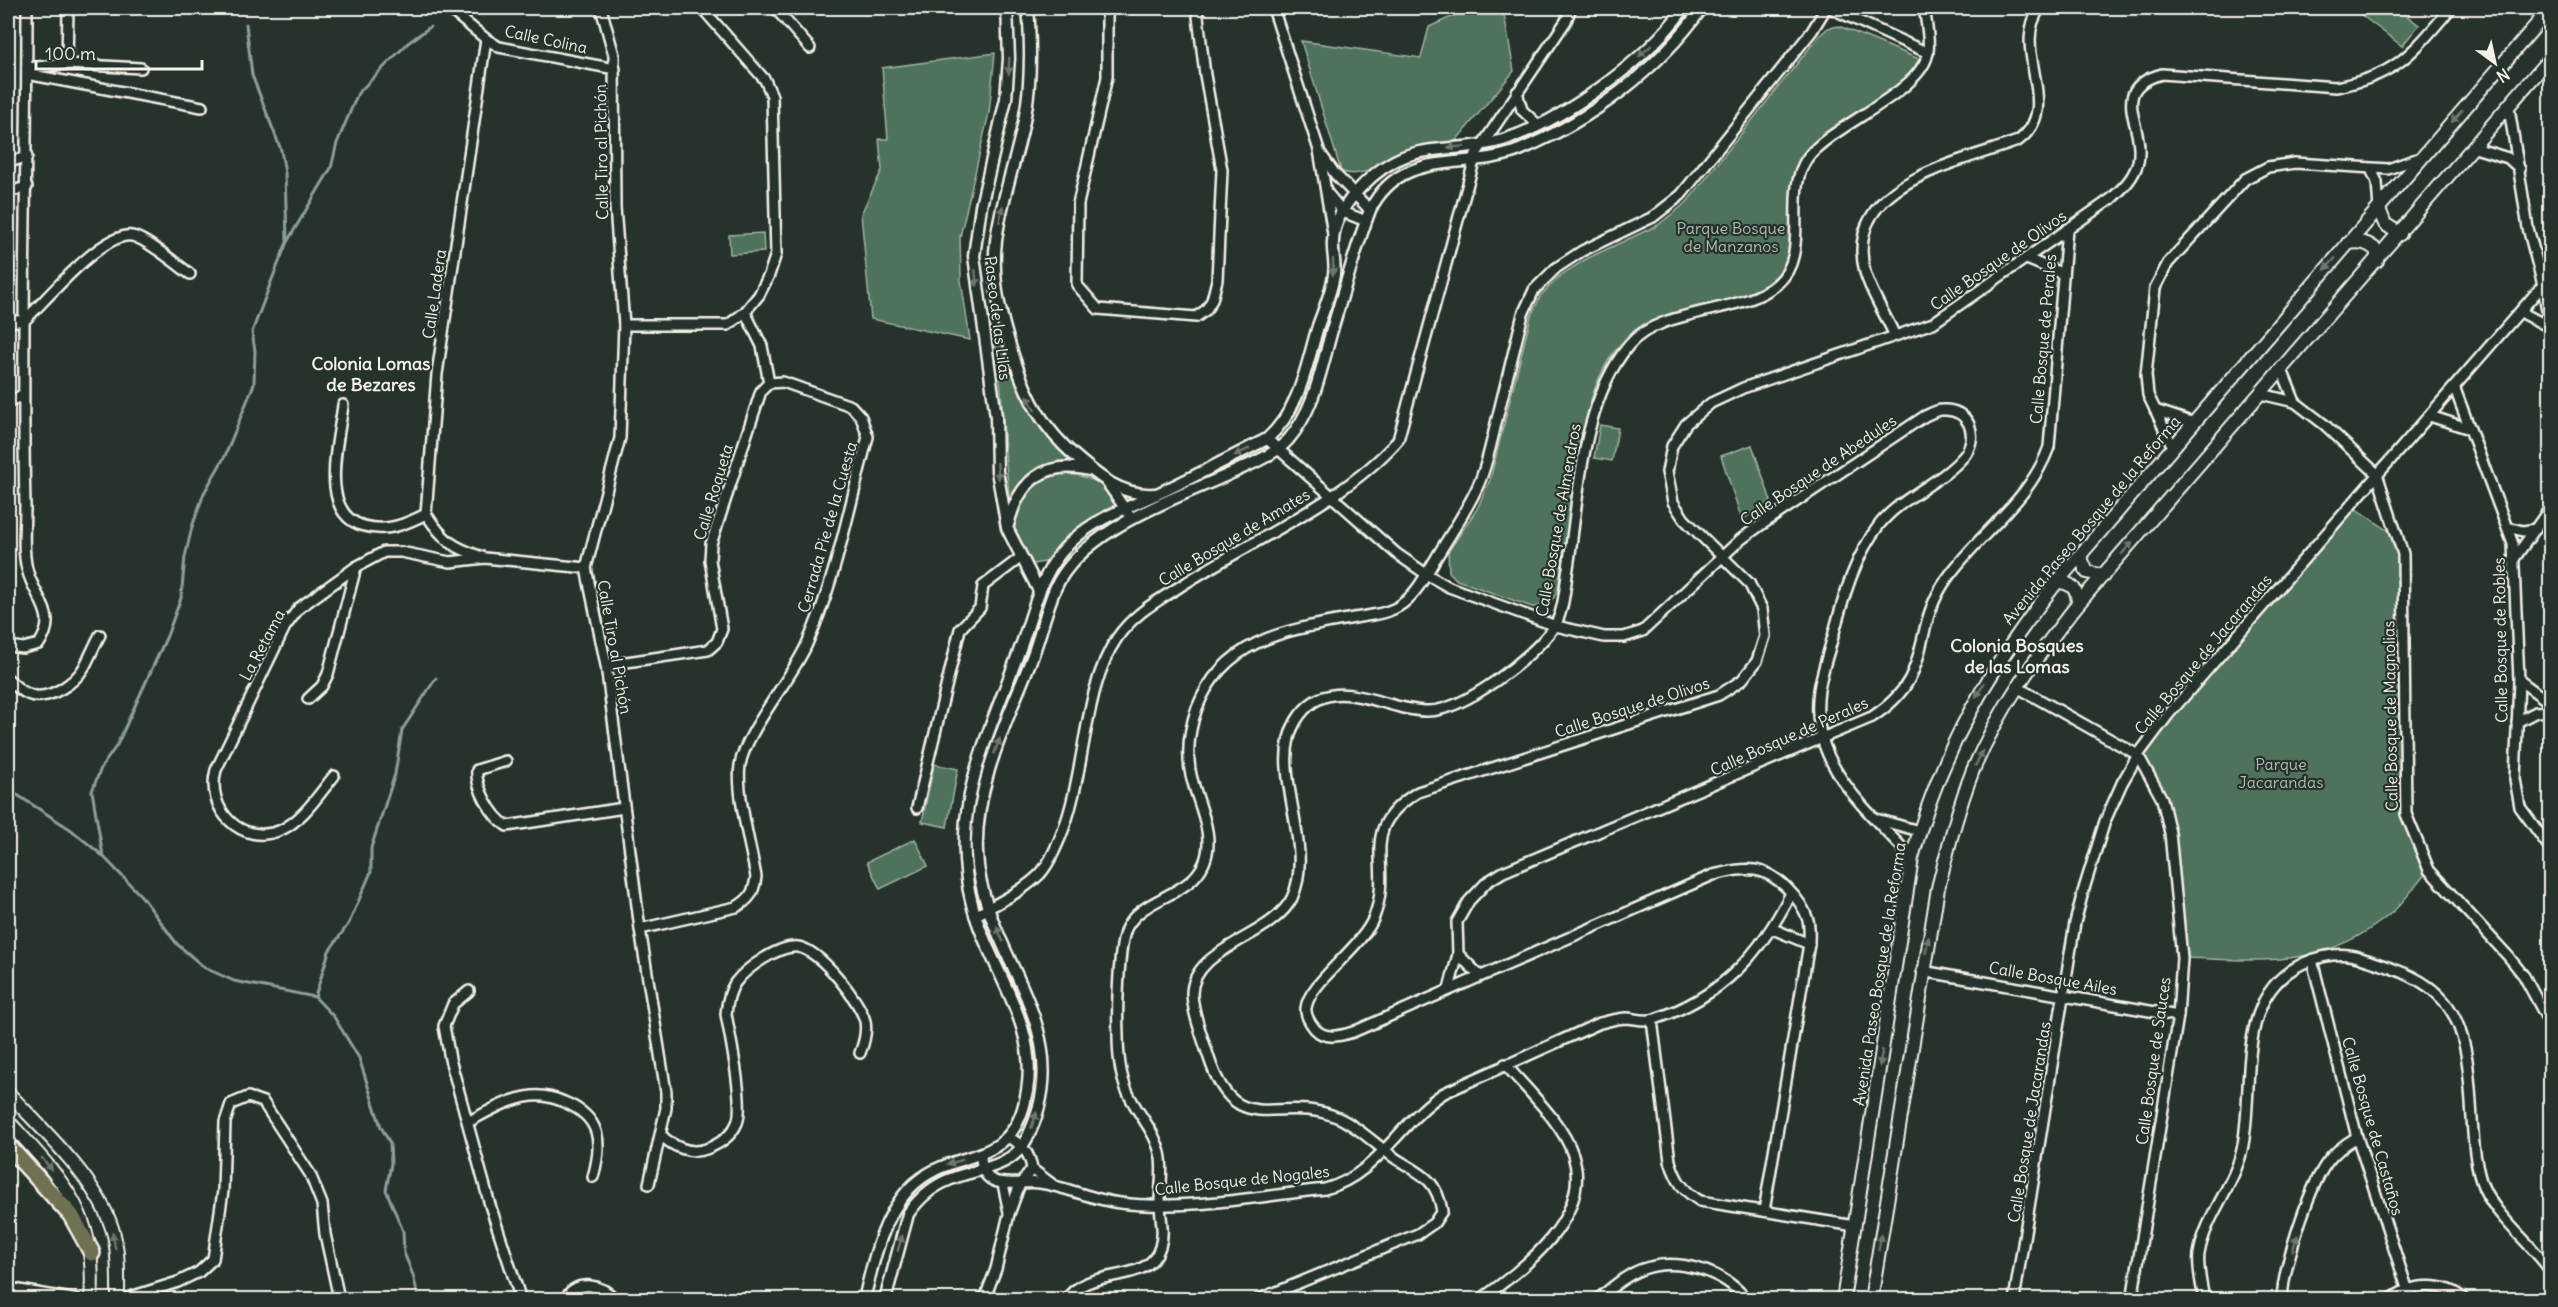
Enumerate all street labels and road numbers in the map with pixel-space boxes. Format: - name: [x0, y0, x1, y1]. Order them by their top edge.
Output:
- street label: Calle Colina: [503, 20, 589, 58]
- street label: Calle Tiro al Pichón: [590, 84, 612, 220]
- street label: Calle Bosque de Olivos: [1926, 205, 2070, 315]
- street label: Calle Ladera: [418, 248, 450, 340]
- street label: Calle Bosque de Perales: [2026, 253, 2060, 425]
- street label: Paseo de las Lilas: [980, 255, 1016, 381]
- street label: Calle Bosque de Abedules: [1736, 410, 1900, 530]
- street label: Avenida Paseo Bosque de la Reforma: [1998, 411, 2184, 629]
- street label: Calle Bosque de Almendros: [1531, 422, 1585, 618]
- street label: Cerrada Pie de la Cuesta: [793, 439, 861, 615]
- street label: Calle Roqueta: [689, 442, 737, 542]
- street label: Calle Bosque de Amates: [1155, 484, 1313, 590]
- street label: Calle Bosque de Robles: [2489, 557, 2511, 723]
- street label: Calle Bosque de Jacarandas: [2130, 570, 2276, 738]
- street label: Calle Tiro al Pichón: [593, 578, 637, 716]
- street label: La Retama: [235, 606, 289, 684]
- street label: Calle Bosque de Magnolias: [2378, 620, 2402, 812]
- street label: Calle Bosque de Olivos: [1552, 672, 1712, 742]
- street label: Calle Bosque de Perales: [1707, 692, 1871, 780]
- street label: Avenida Paseo Bosque de la Reforma: [1848, 841, 1910, 1107]
- street label: Calle Bosque Ailes: [1987, 957, 2119, 999]
- street label: Calle Bosque de Sauces: [2131, 976, 2175, 1146]
- street label: Calle Bosque de Jacarandas: [2003, 1020, 2055, 1224]
- street label: Calle Bosque de Castaños: [2338, 1034, 2408, 1218]
- street label: Calle Bosque de Nogales: [1154, 1161, 1330, 1199]

